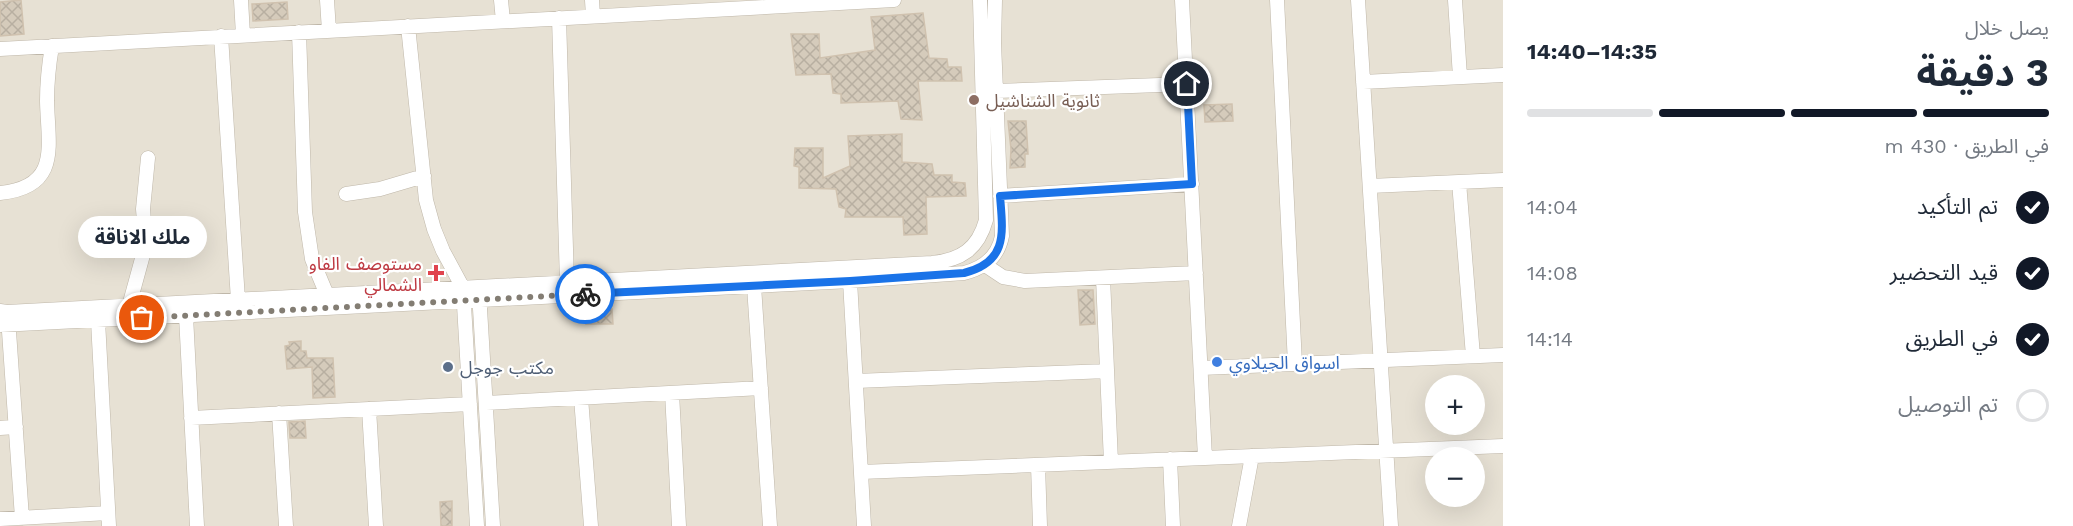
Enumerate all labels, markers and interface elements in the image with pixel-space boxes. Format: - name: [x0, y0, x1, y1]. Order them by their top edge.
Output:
- text: يصل خلال: [1965, 16, 2049, 40]
- text: 14:35–14:40: [1527, 39, 1657, 64]
- text: 3 دقيقة: [1917, 50, 2049, 95]
- pin: [1161, 58, 1212, 109]
- icon: home: [1170, 67, 1203, 100]
- place label: ثانوية الشناشيل: [986, 90, 1100, 112]
- marker: ثانوية الشناشيل: [967, 93, 981, 107]
- text: في الطريق · 430 m: [1885, 134, 2049, 158]
- icon: check: [2016, 191, 2049, 224]
- text: تم التأكيد: [1917, 194, 1998, 219]
- text: 14:04: [1527, 195, 1578, 219]
- callout: ملك الاناقة: [78, 216, 207, 258]
- text: ملك الاناقة: [95, 225, 190, 249]
- place label: مستوصف الفاو الشمالي: [309, 253, 422, 298]
- icon: check: [2016, 257, 2049, 290]
- text: قيد التحضير: [1890, 260, 1998, 285]
- text: 14:08: [1527, 261, 1578, 285]
- marker: مستوصف الفاو الشمالي: [427, 264, 445, 282]
- courier: [555, 264, 615, 324]
- icon: bike: [569, 278, 602, 311]
- pin: [116, 292, 167, 343]
- icon: bag: [125, 301, 158, 334]
- icon: check: [2016, 323, 2049, 356]
- text: في الطريق: [1905, 326, 1998, 351]
- text: 14:14: [1527, 327, 1573, 351]
- place label: اسواق الجيلاوي: [1229, 352, 1340, 376]
- marker: اسواق الجيلاوي: [1210, 355, 1224, 369]
- place label: مكتب جوجل: [460, 357, 554, 379]
- marker: مكتب جوجل: [441, 360, 455, 374]
- map controls: [1425, 375, 1485, 507]
- button: +: [1425, 375, 1485, 435]
- text: تم التوصيل: [1898, 392, 1998, 417]
- button: −: [1425, 447, 1485, 507]

